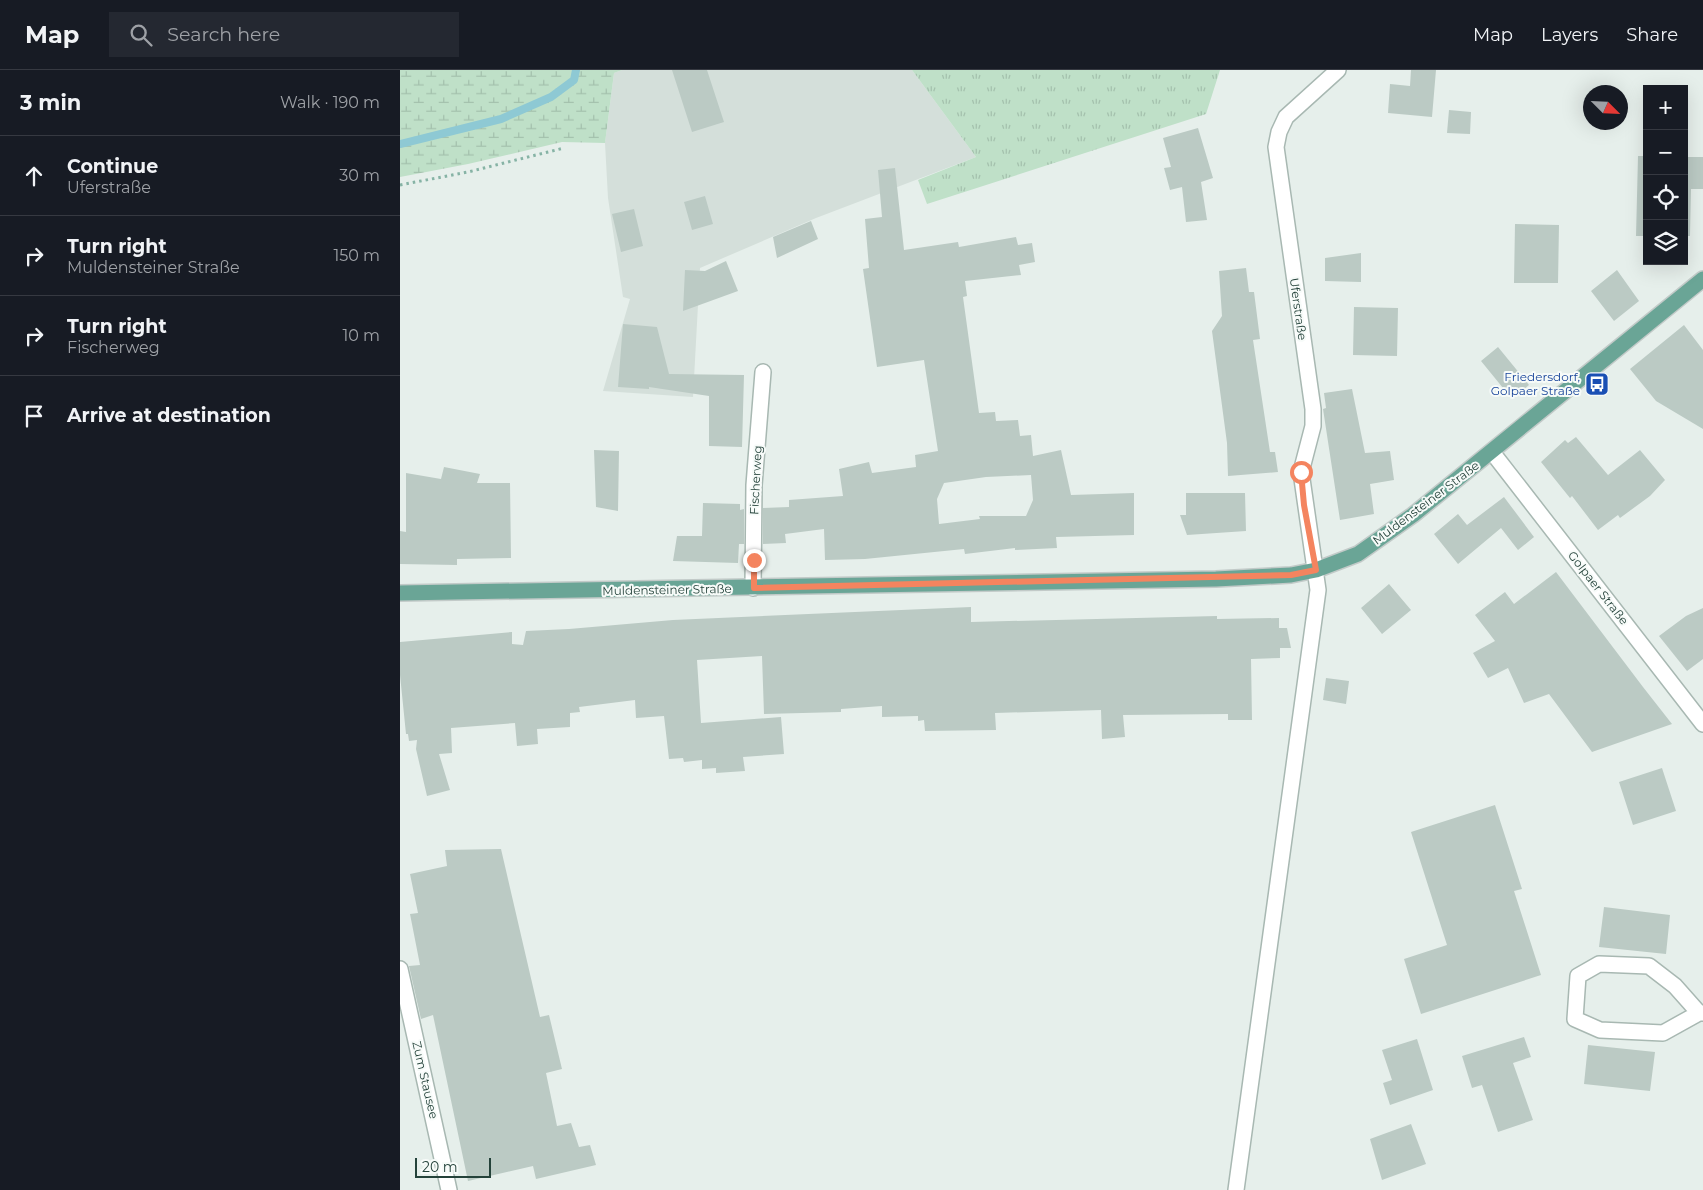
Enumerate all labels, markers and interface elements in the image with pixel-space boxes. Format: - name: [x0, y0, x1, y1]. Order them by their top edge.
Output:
- search box: [109, 12, 459, 57]
- text: Map: [25, 20, 79, 49]
- icon: search: [127, 21, 155, 49]
- text: Search here: [167, 23, 280, 46]
- text: Map: [1473, 24, 1513, 46]
- text: Layers: [1541, 24, 1598, 46]
- text: Share: [1626, 24, 1678, 46]
- north arrow: [1583, 85, 1628, 130]
- map controls: [1643, 85, 1688, 265]
- button: +: [1643, 85, 1688, 130]
- text: 3 min: [20, 90, 81, 115]
- text: Walk · 190 m: [280, 93, 380, 112]
- button: −: [1643, 130, 1688, 175]
- text: Continue: [67, 155, 158, 178]
- icon: ahead: [20, 162, 48, 190]
- text: 30 m: [339, 166, 380, 185]
- button: locate: [1643, 175, 1688, 220]
- text: Uferstraße: [67, 178, 151, 197]
- button: layers: [1643, 220, 1688, 265]
- text: Turn right: [67, 235, 167, 258]
- icon: right: [20, 242, 48, 270]
- text: 150 m: [333, 246, 380, 265]
- text: Muldensteiner Straße: [67, 258, 240, 277]
- street label: Uferstraße: [1287, 277, 1310, 341]
- text: Turn right: [67, 315, 167, 338]
- icon: right: [20, 322, 48, 350]
- text: 10 m: [342, 326, 380, 345]
- text: Fischerweg: [67, 338, 160, 357]
- place label: Friedersdorf, Golpaer Straße: [1491, 369, 1580, 398]
- bus stop icon: Friedersdorf, Golpaer Straße: [1584, 371, 1610, 397]
- icon: arrive: [20, 402, 48, 430]
- text: Arrive at destination: [67, 404, 271, 427]
- street label: Fischerweg: [746, 445, 765, 515]
- street label: Muldensteiner Straße: [1369, 458, 1482, 548]
- route start: [1290, 461, 1313, 484]
- street label: Golpaer Straße: [1565, 548, 1632, 628]
- route end: [743, 549, 766, 572]
- street label: Muldensteiner Straße: [602, 581, 732, 598]
- street label: Zum Stausee: [409, 1040, 442, 1120]
- scale bar: [415, 1155, 491, 1178]
- text: 20 m: [422, 1158, 458, 1176]

